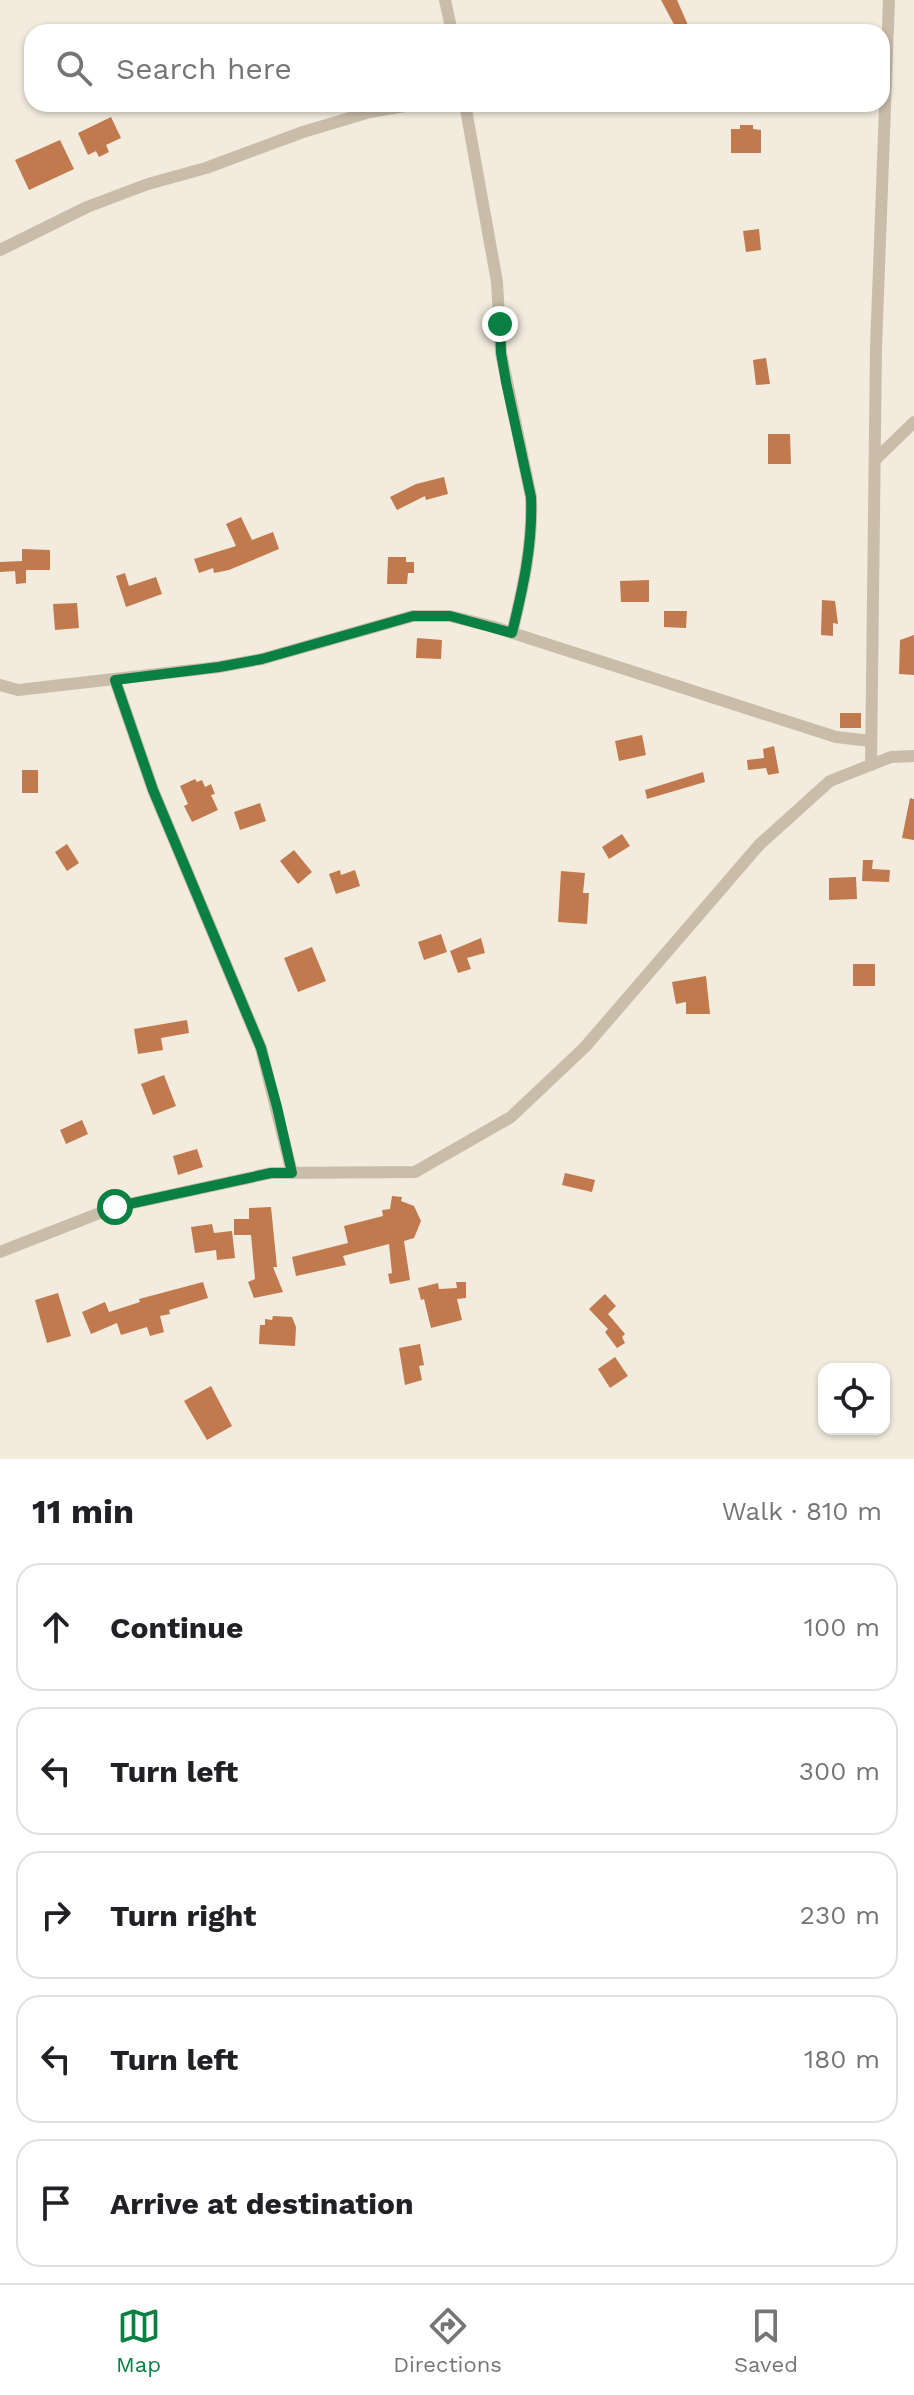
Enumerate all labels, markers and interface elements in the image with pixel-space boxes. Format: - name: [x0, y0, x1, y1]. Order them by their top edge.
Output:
- search box: [24, 24, 890, 112]
- icon: search: [52, 46, 96, 90]
- text: Search here: [116, 51, 292, 86]
- route end: [482, 306, 518, 342]
- route start: [97, 1189, 133, 1225]
- map controls: [818, 1363, 890, 1435]
- button: locate: [818, 1363, 890, 1435]
- text: 11 min: [32, 1491, 134, 1531]
- text: Walk · 810 m: [722, 1496, 882, 1526]
- icon: ahead: [34, 1605, 78, 1649]
- text: Continue: [110, 1610, 243, 1645]
- text: 100 m: [804, 1612, 880, 1642]
- icon: left: [34, 1749, 78, 1793]
- text: Turn left: [110, 1754, 238, 1789]
- text: 300 m: [799, 1756, 880, 1786]
- icon: right: [34, 1893, 78, 1937]
- text: Turn right: [110, 1898, 256, 1933]
- text: 230 m: [800, 1900, 880, 1930]
- icon: left: [34, 2037, 78, 2081]
- text: Turn left: [110, 2042, 238, 2077]
- text: 180 m: [804, 2044, 880, 2074]
- icon: arrive: [34, 2181, 78, 2225]
- text: Arrive at destination: [110, 2186, 414, 2221]
- tab: Map: [116, 2304, 161, 2377]
- tab: Directions: [393, 2304, 502, 2377]
- tab: Saved: [734, 2304, 798, 2377]

